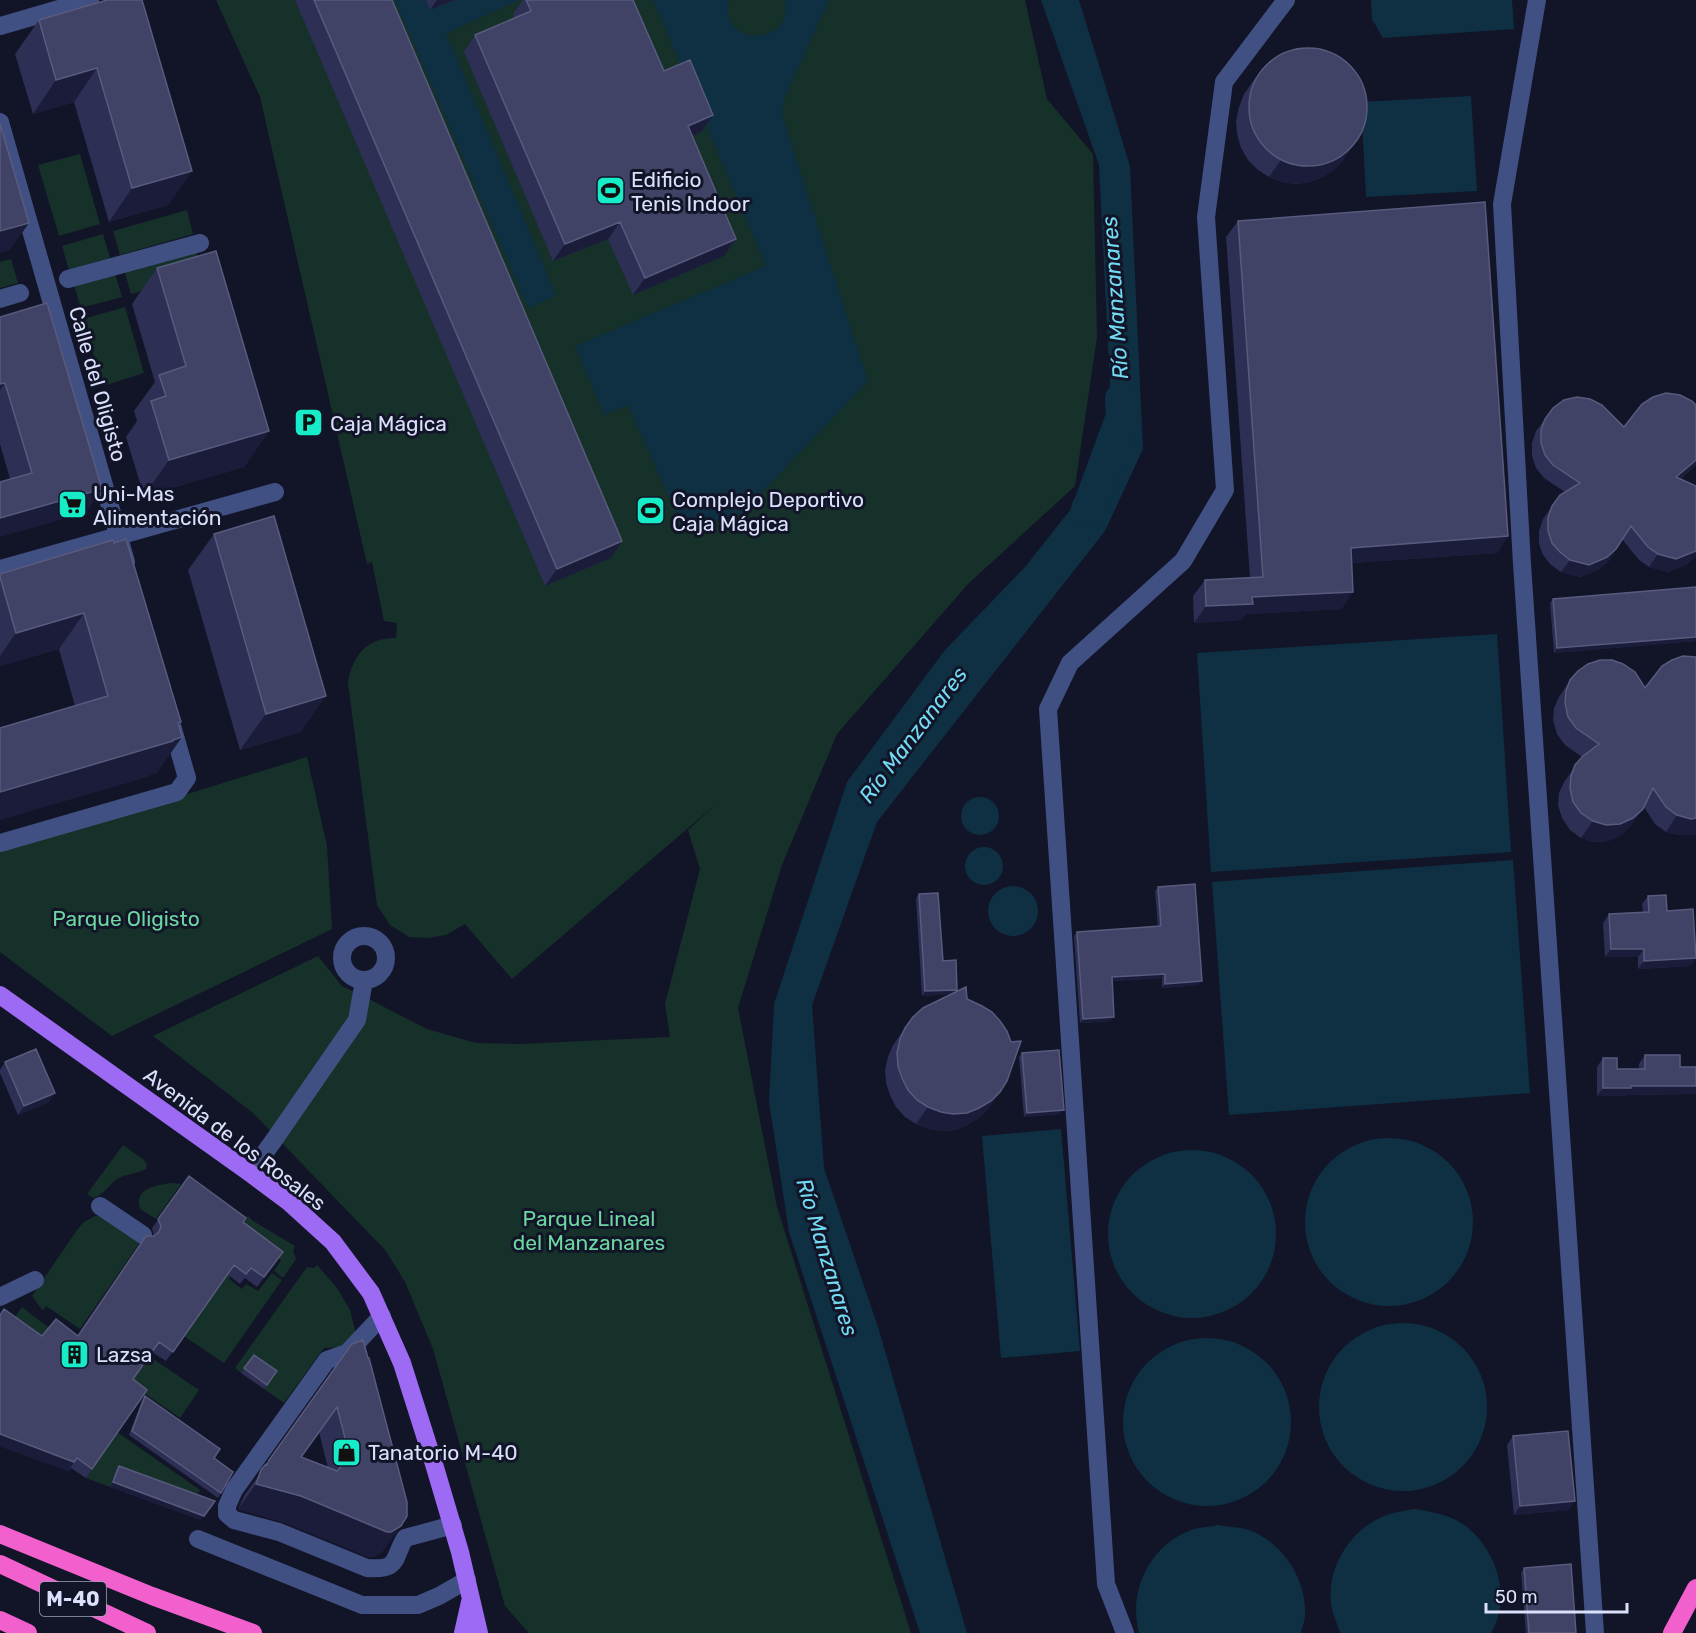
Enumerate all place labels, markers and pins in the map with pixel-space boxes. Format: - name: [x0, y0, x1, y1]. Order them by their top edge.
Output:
- place label: Edificio Tenis Indoor: [631, 167, 750, 216]
- sports icon: Edificio Tenis Indoor: [594, 175, 626, 207]
- parking icon: Caja Mágica: [293, 407, 325, 439]
- place label: Caja Mágica: [330, 411, 447, 436]
- place label: Uni-Mas Alimentación: [93, 481, 222, 530]
- place label: Complejo Deportivo Caja Mágica: [672, 487, 864, 536]
- supermarket icon: Uni-Mas Alimentación: [56, 489, 88, 521]
- sports icon: Complejo Deportivo Caja Mágica: [635, 495, 667, 527]
- building icon: Lazsa: [59, 1338, 91, 1370]
- place label: Lazsa: [96, 1342, 152, 1367]
- shop icon: Tanatorio M-40: [331, 1436, 363, 1468]
- place label: Tanatorio M-40: [368, 1440, 518, 1465]

